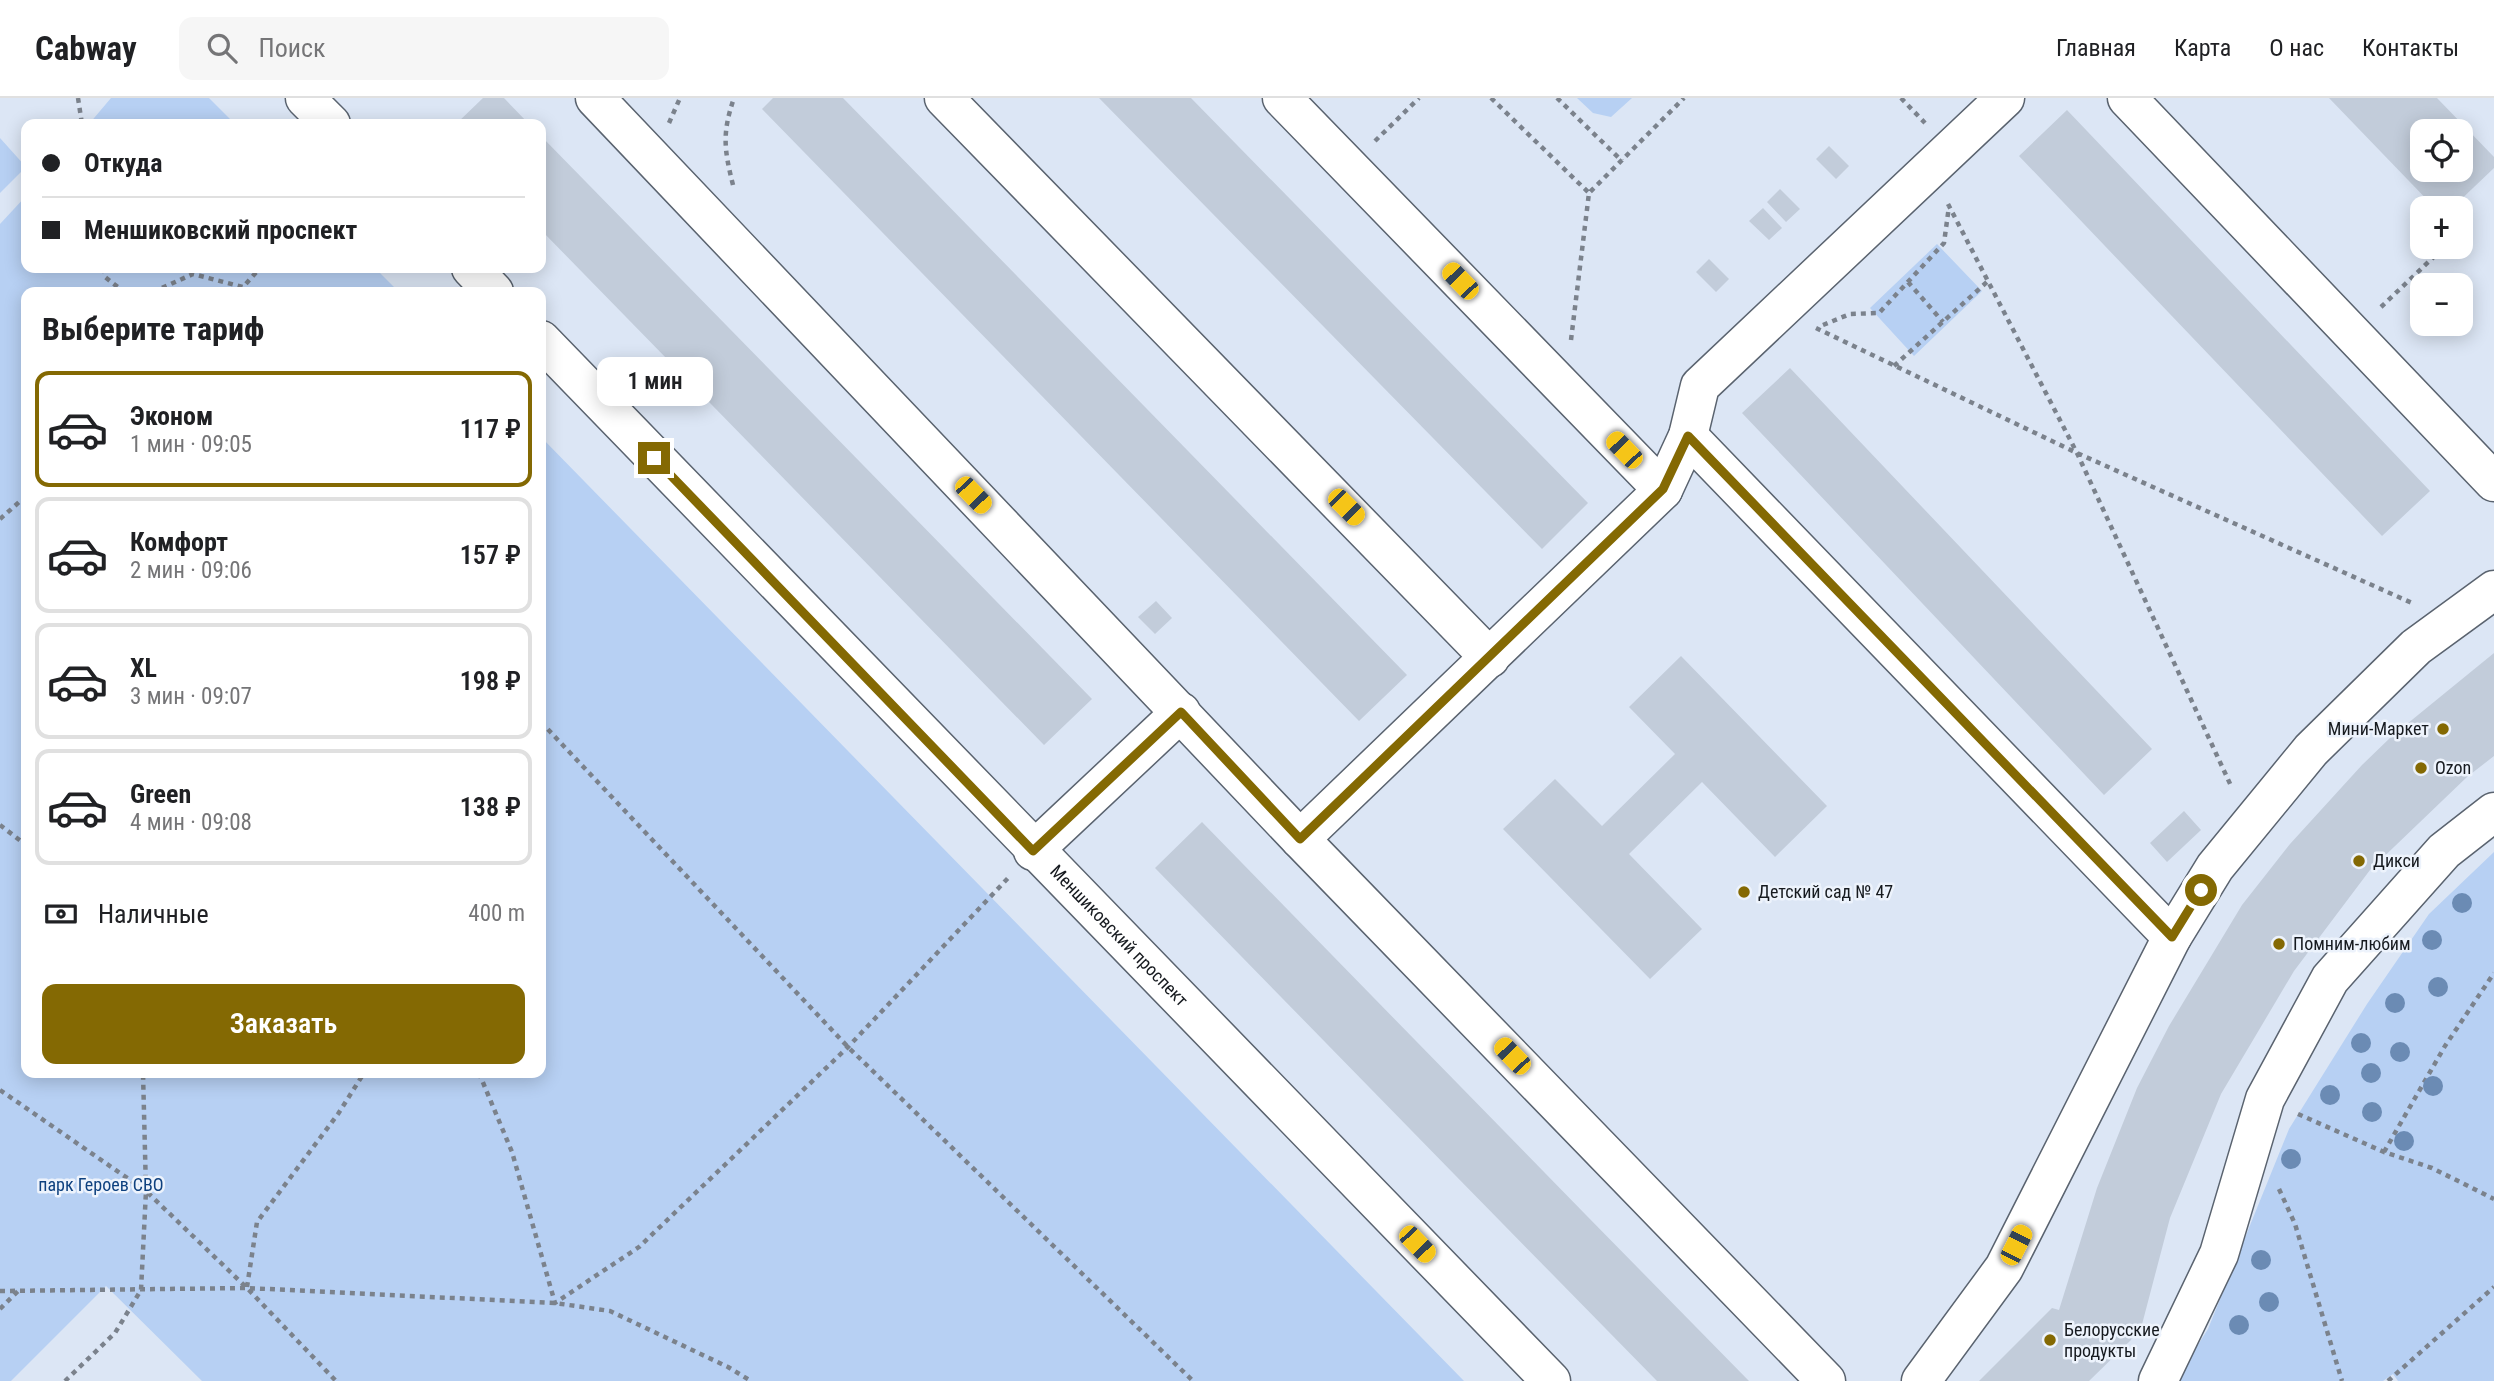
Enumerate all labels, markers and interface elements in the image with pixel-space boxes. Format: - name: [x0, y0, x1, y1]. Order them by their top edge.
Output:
- search box: [179, 17, 669, 80]
- text: Cabway: [35, 29, 137, 68]
- icon: search: [203, 29, 241, 67]
- text: Поиск: [259, 33, 326, 63]
- text: Главная: [2056, 34, 2136, 62]
- text: Карта: [2174, 34, 2231, 62]
- text: О нас: [2269, 34, 2324, 62]
- text: Контакты: [2362, 34, 2459, 62]
- map controls: [2410, 119, 2473, 336]
- button: locate: [2410, 119, 2473, 182]
- text: Откуда: [84, 148, 162, 178]
- button: +: [2410, 196, 2473, 259]
- text: Меншиковский проспект: [84, 215, 357, 245]
- car: [1438, 259, 1483, 303]
- button: −: [2410, 273, 2473, 336]
- text: Выберите тариф: [42, 310, 264, 348]
- callout: 1 мин: [596, 356, 712, 406]
- text: 1 мин: [627, 368, 683, 395]
- icon: car: [46, 398, 109, 461]
- text: Эконом: [130, 401, 213, 431]
- text: 117 ₽: [460, 414, 521, 444]
- car: [1602, 428, 1647, 472]
- text: 1 мин · 09:05: [130, 431, 252, 458]
- route end: [638, 442, 670, 474]
- car: [951, 473, 996, 517]
- car: [1324, 485, 1369, 529]
- icon: car: [46, 524, 109, 587]
- text: Комфорт: [130, 527, 228, 557]
- text: 157 ₽: [460, 540, 521, 570]
- text: 2 мин · 09:06: [130, 557, 252, 584]
- icon: car: [46, 650, 109, 713]
- text: XL: [130, 653, 157, 683]
- text: 198 ₽: [460, 666, 521, 696]
- text: 3 мин · 09:07: [130, 683, 252, 710]
- place label: Мини-Маркет: [2328, 718, 2429, 739]
- marker: Мини-Маркет: [2435, 721, 2451, 737]
- place label: Ozon: [2435, 757, 2471, 778]
- marker: Ozon: [2413, 760, 2429, 776]
- icon: car: [46, 776, 109, 839]
- text: Green: [130, 779, 191, 809]
- text: 138 ₽: [460, 792, 521, 822]
- text: 4 мин · 09:08: [130, 809, 252, 836]
- place label: Дикси: [2373, 850, 2420, 871]
- marker: Дикси: [2351, 853, 2367, 869]
- street label: Меншиковский проспект: [1046, 860, 1193, 1011]
- route start: [2185, 874, 2217, 906]
- place label: Детский сад № 47: [1758, 881, 1893, 902]
- marker: Детский сад № 47: [1736, 884, 1752, 900]
- icon: cash: [42, 895, 80, 933]
- text: Наличные: [98, 899, 209, 929]
- text: 400 m: [468, 900, 525, 927]
- place label: Помним-любим: [2293, 933, 2411, 954]
- marker: Помним-любим: [2271, 936, 2287, 952]
- button: Заказать: [42, 984, 525, 1064]
- car: [1490, 1034, 1535, 1078]
- park label: парк Героев СВО: [38, 1174, 164, 1195]
- car: [1395, 1222, 1440, 1266]
- car: [1998, 1222, 2035, 1268]
- place label: Белорусские продукты: [2064, 1319, 2160, 1361]
- marker: Белорусские продукты: [2042, 1332, 2058, 1348]

